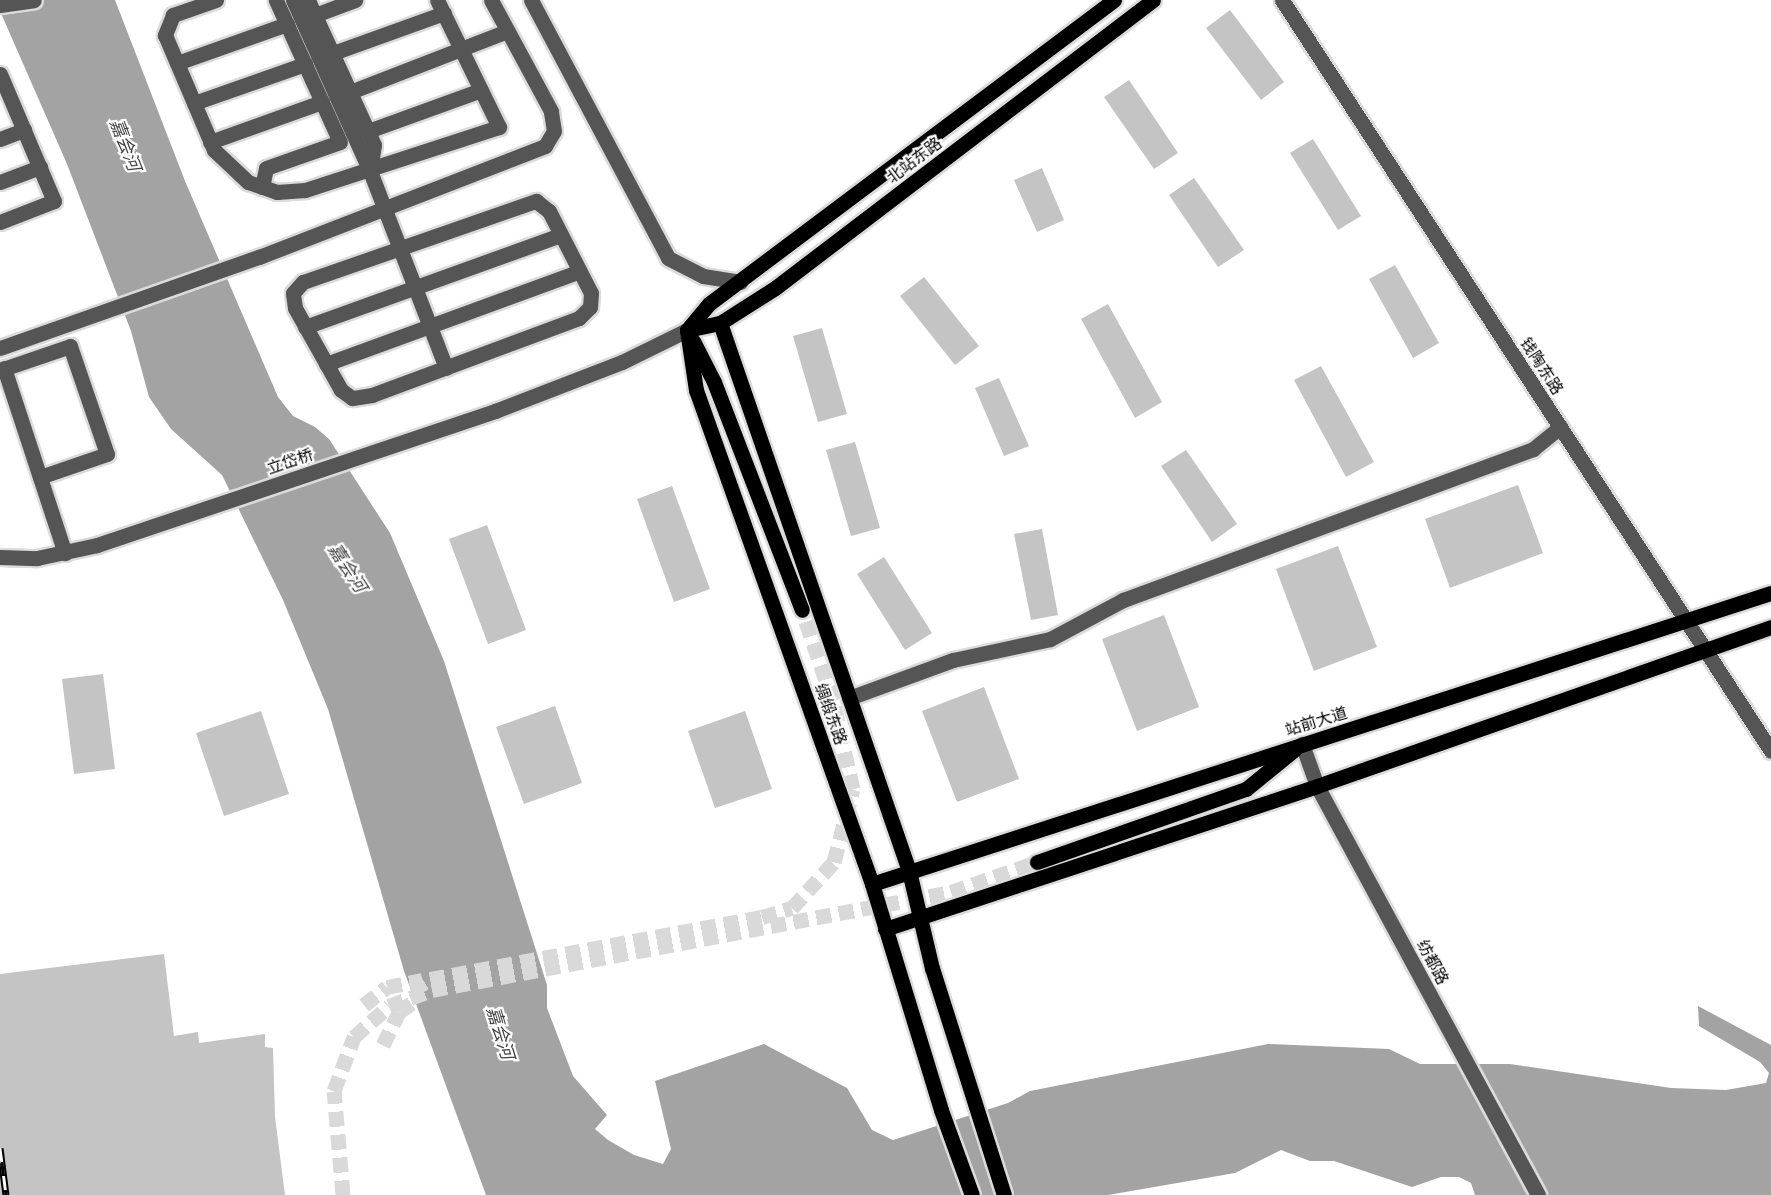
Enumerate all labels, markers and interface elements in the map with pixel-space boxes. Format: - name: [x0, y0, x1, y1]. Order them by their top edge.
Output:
- water label: 嘉会河: [105, 116, 145, 174]
- street label: 北站东路: [883, 133, 945, 187]
- street label: 钱陶东路: [1517, 334, 1567, 398]
- street label: 立岱桥: [264, 444, 316, 478]
- water label: 嘉会河: [323, 539, 371, 597]
- street label: 绸缎东路: [811, 681, 851, 747]
- street label: 站前大道: [1283, 702, 1349, 740]
- street label: 纺都路: [1413, 936, 1453, 988]
- water label: 嘉会河: [482, 1004, 518, 1062]

